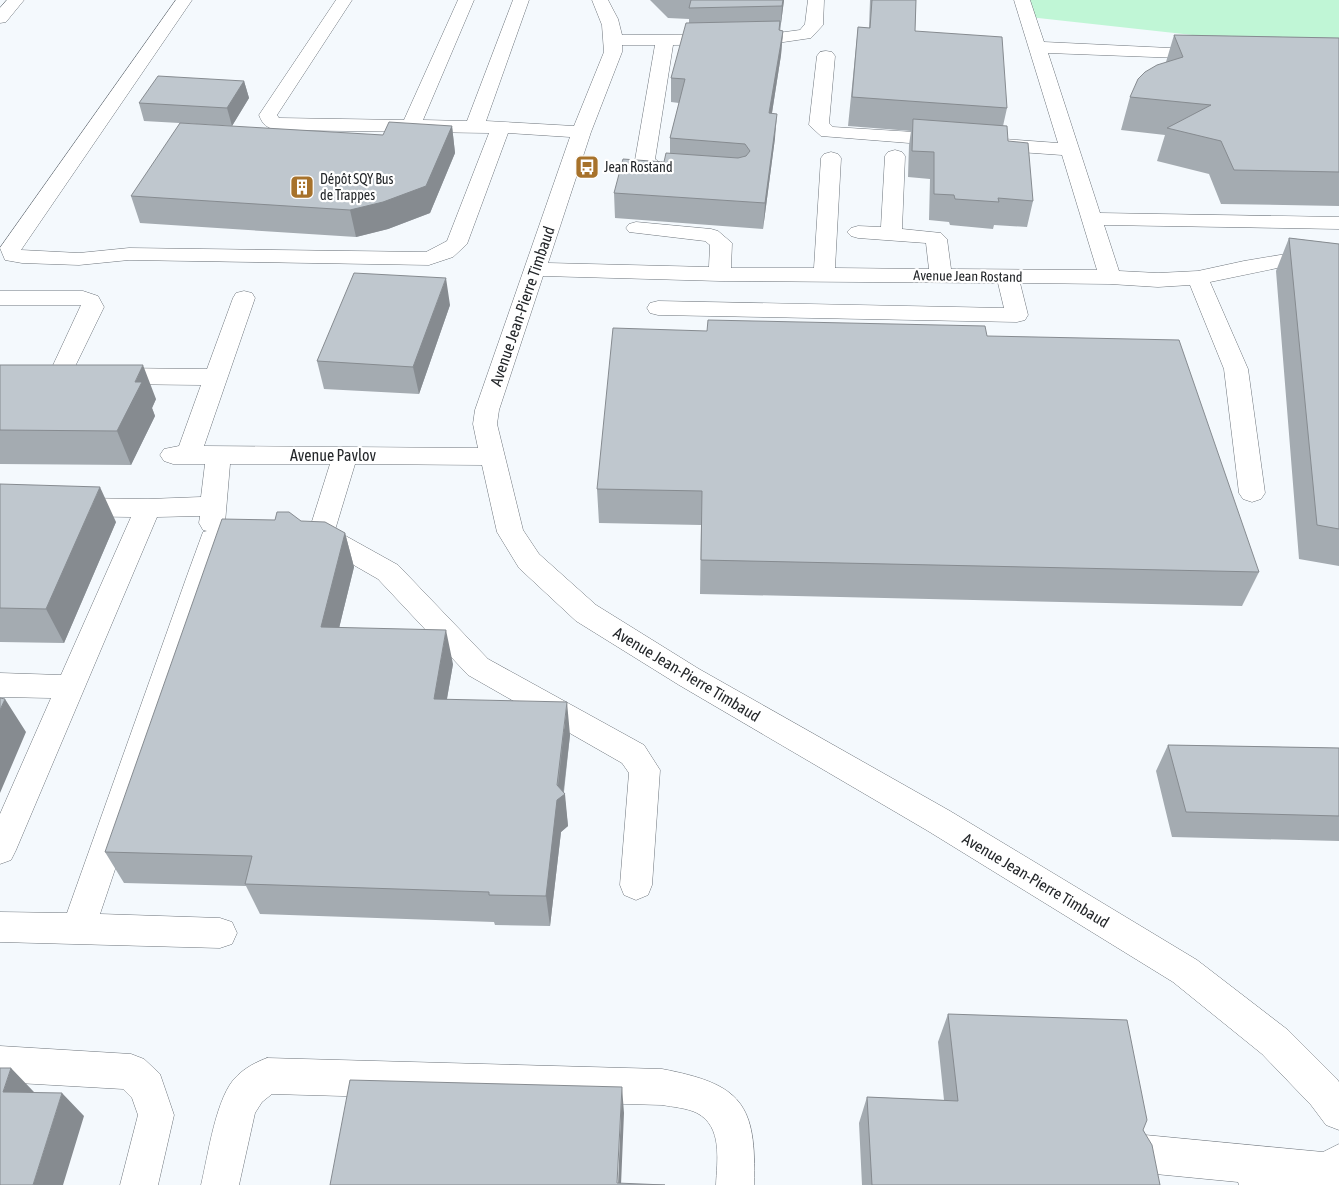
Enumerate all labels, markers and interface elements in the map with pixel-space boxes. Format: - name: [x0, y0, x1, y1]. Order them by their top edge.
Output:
- bus stop icon: Jean Rostand: [574, 154, 600, 180]
- place label: Jean Rostand: [604, 159, 673, 175]
- place label: Dépôt SQY Bus de Trappes: [320, 171, 394, 203]
- building icon: Dépôt SQY Bus de Trappes: [289, 174, 315, 200]
- street label: Avenue Jean-Pierre Timbaud: [486, 224, 558, 388]
- street label: Avenue Jean Rostand: [913, 267, 1023, 285]
- street label: Avenue Pavlov: [290, 446, 376, 464]
- street label: Avenue Jean-Pierre Timbaud: [611, 623, 763, 725]
- street label: Avenue Jean-Pierre Timbaud: [960, 829, 1112, 931]

